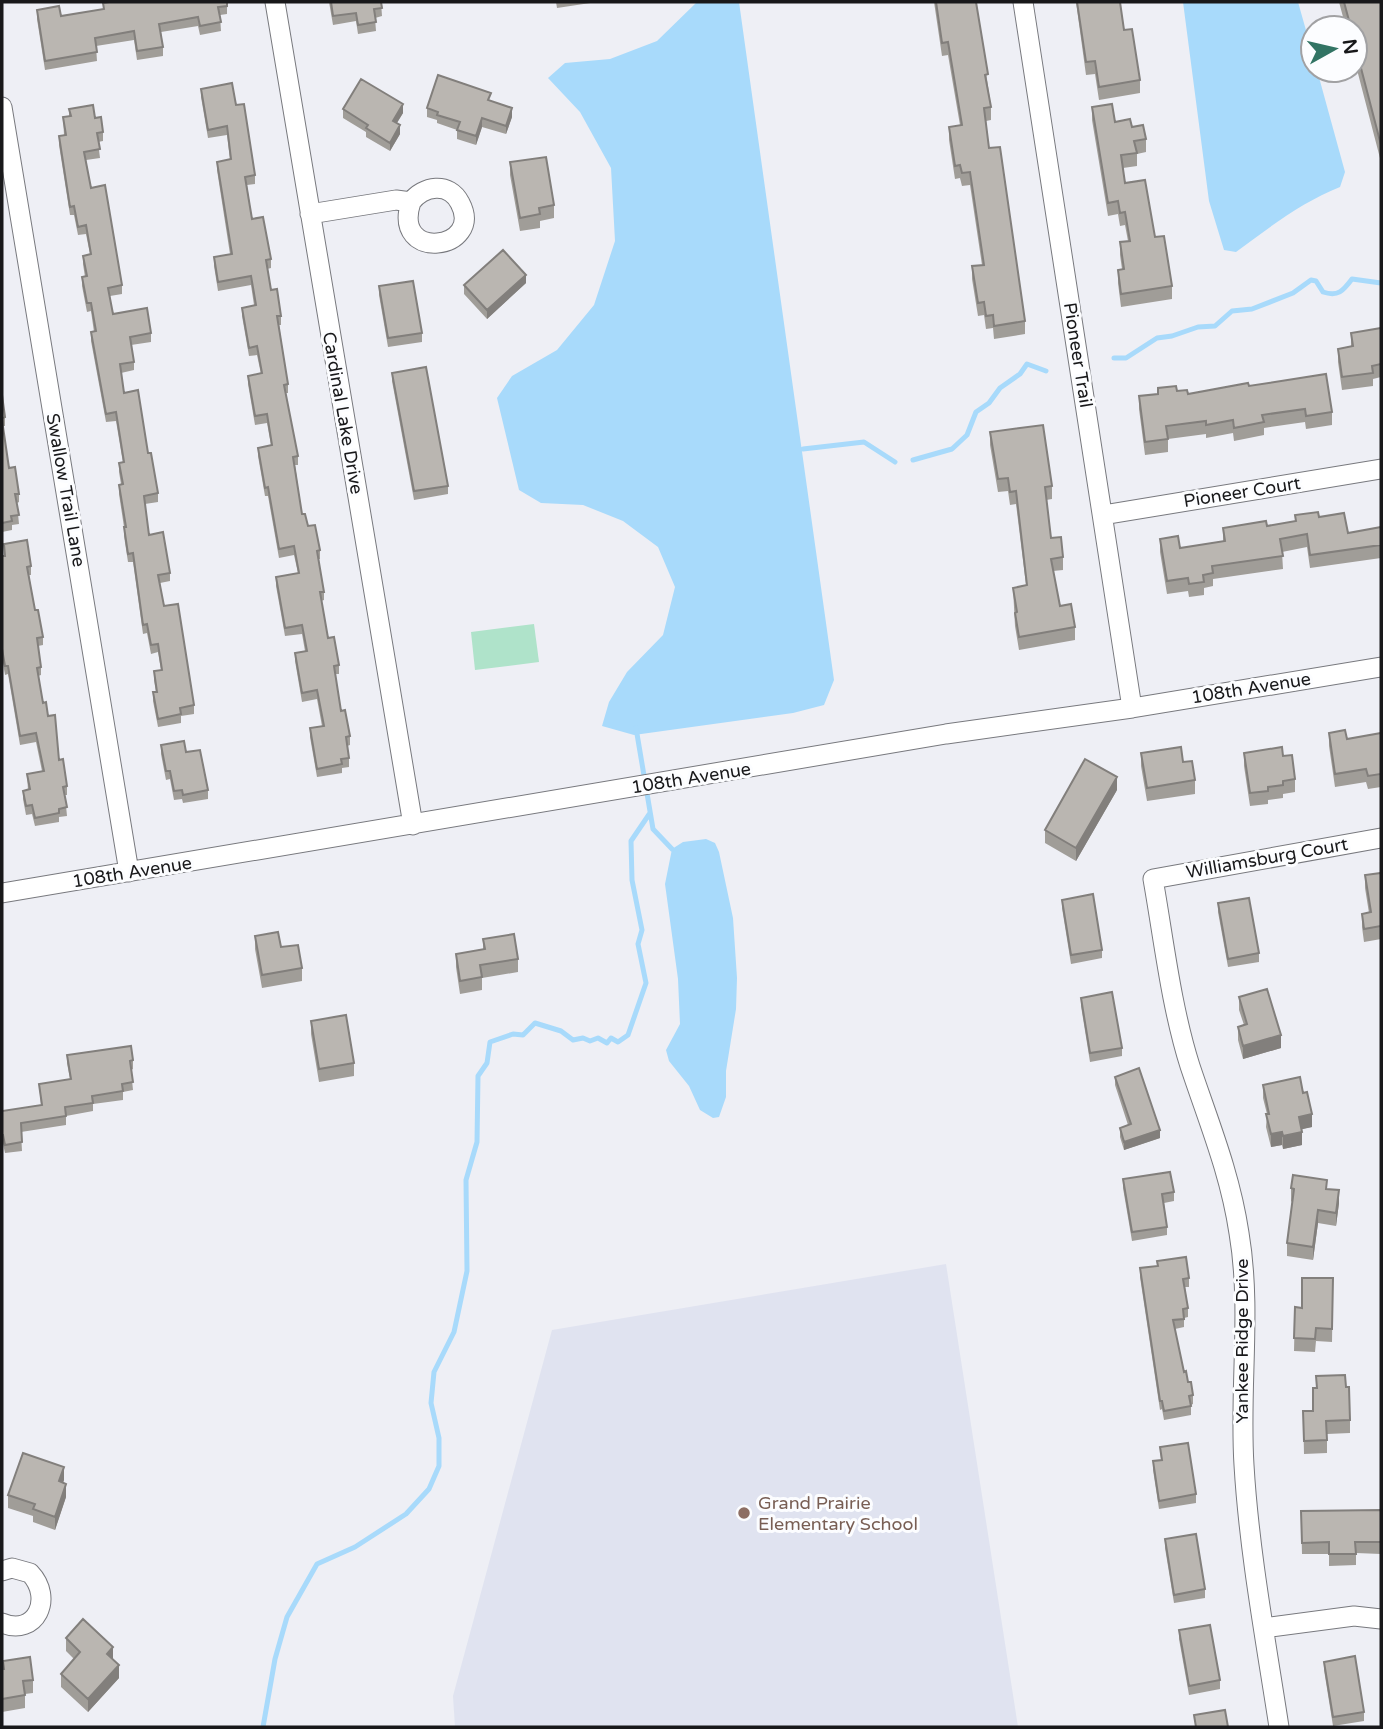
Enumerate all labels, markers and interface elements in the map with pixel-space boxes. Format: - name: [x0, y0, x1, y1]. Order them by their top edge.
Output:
- north arrow: [1299, 14, 1369, 84]
- text: N: [1338, 38, 1362, 56]
- street label: Pioneer Trail: [1059, 301, 1097, 409]
- street label: Cardinal Lake Drive: [318, 330, 368, 496]
- street label: Swallow Trail Lane: [42, 411, 90, 569]
- street label: Pioneer Court: [1182, 472, 1302, 512]
- street label: 108th Avenue: [1190, 668, 1312, 708]
- street label: 108th Avenue: [630, 758, 752, 798]
- street label: Williamsburg Court: [1184, 833, 1350, 883]
- street label: 108th Avenue: [71, 852, 193, 892]
- street label: Yankee Ridge Drive: [1231, 1258, 1253, 1424]
- place label: Grand Prairie Elementary School: [758, 1492, 918, 1535]
- marker: Grand Prairie Elementary School: [736, 1505, 752, 1521]

